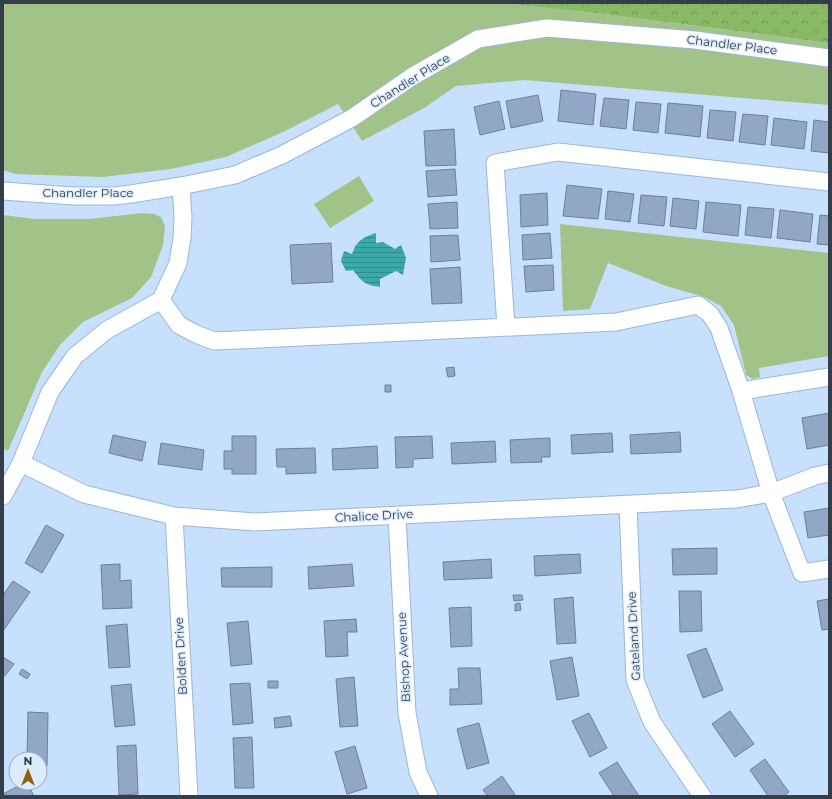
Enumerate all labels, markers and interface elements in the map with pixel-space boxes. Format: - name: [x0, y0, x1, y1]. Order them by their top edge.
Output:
- street label: Chandler Place: [686, 32, 778, 58]
- street label: Chandler Place: [367, 50, 452, 111]
- street label: Chandler Place: [42, 185, 134, 200]
- street label: Chalice Drive: [334, 506, 414, 525]
- street label: Gateland Drive: [624, 591, 643, 681]
- street label: Bishop Avenue: [394, 612, 413, 703]
- street label: Bolden Drive: [171, 617, 190, 695]
- north arrow: [8, 751, 48, 791]
- text: N: [24, 754, 32, 768]

